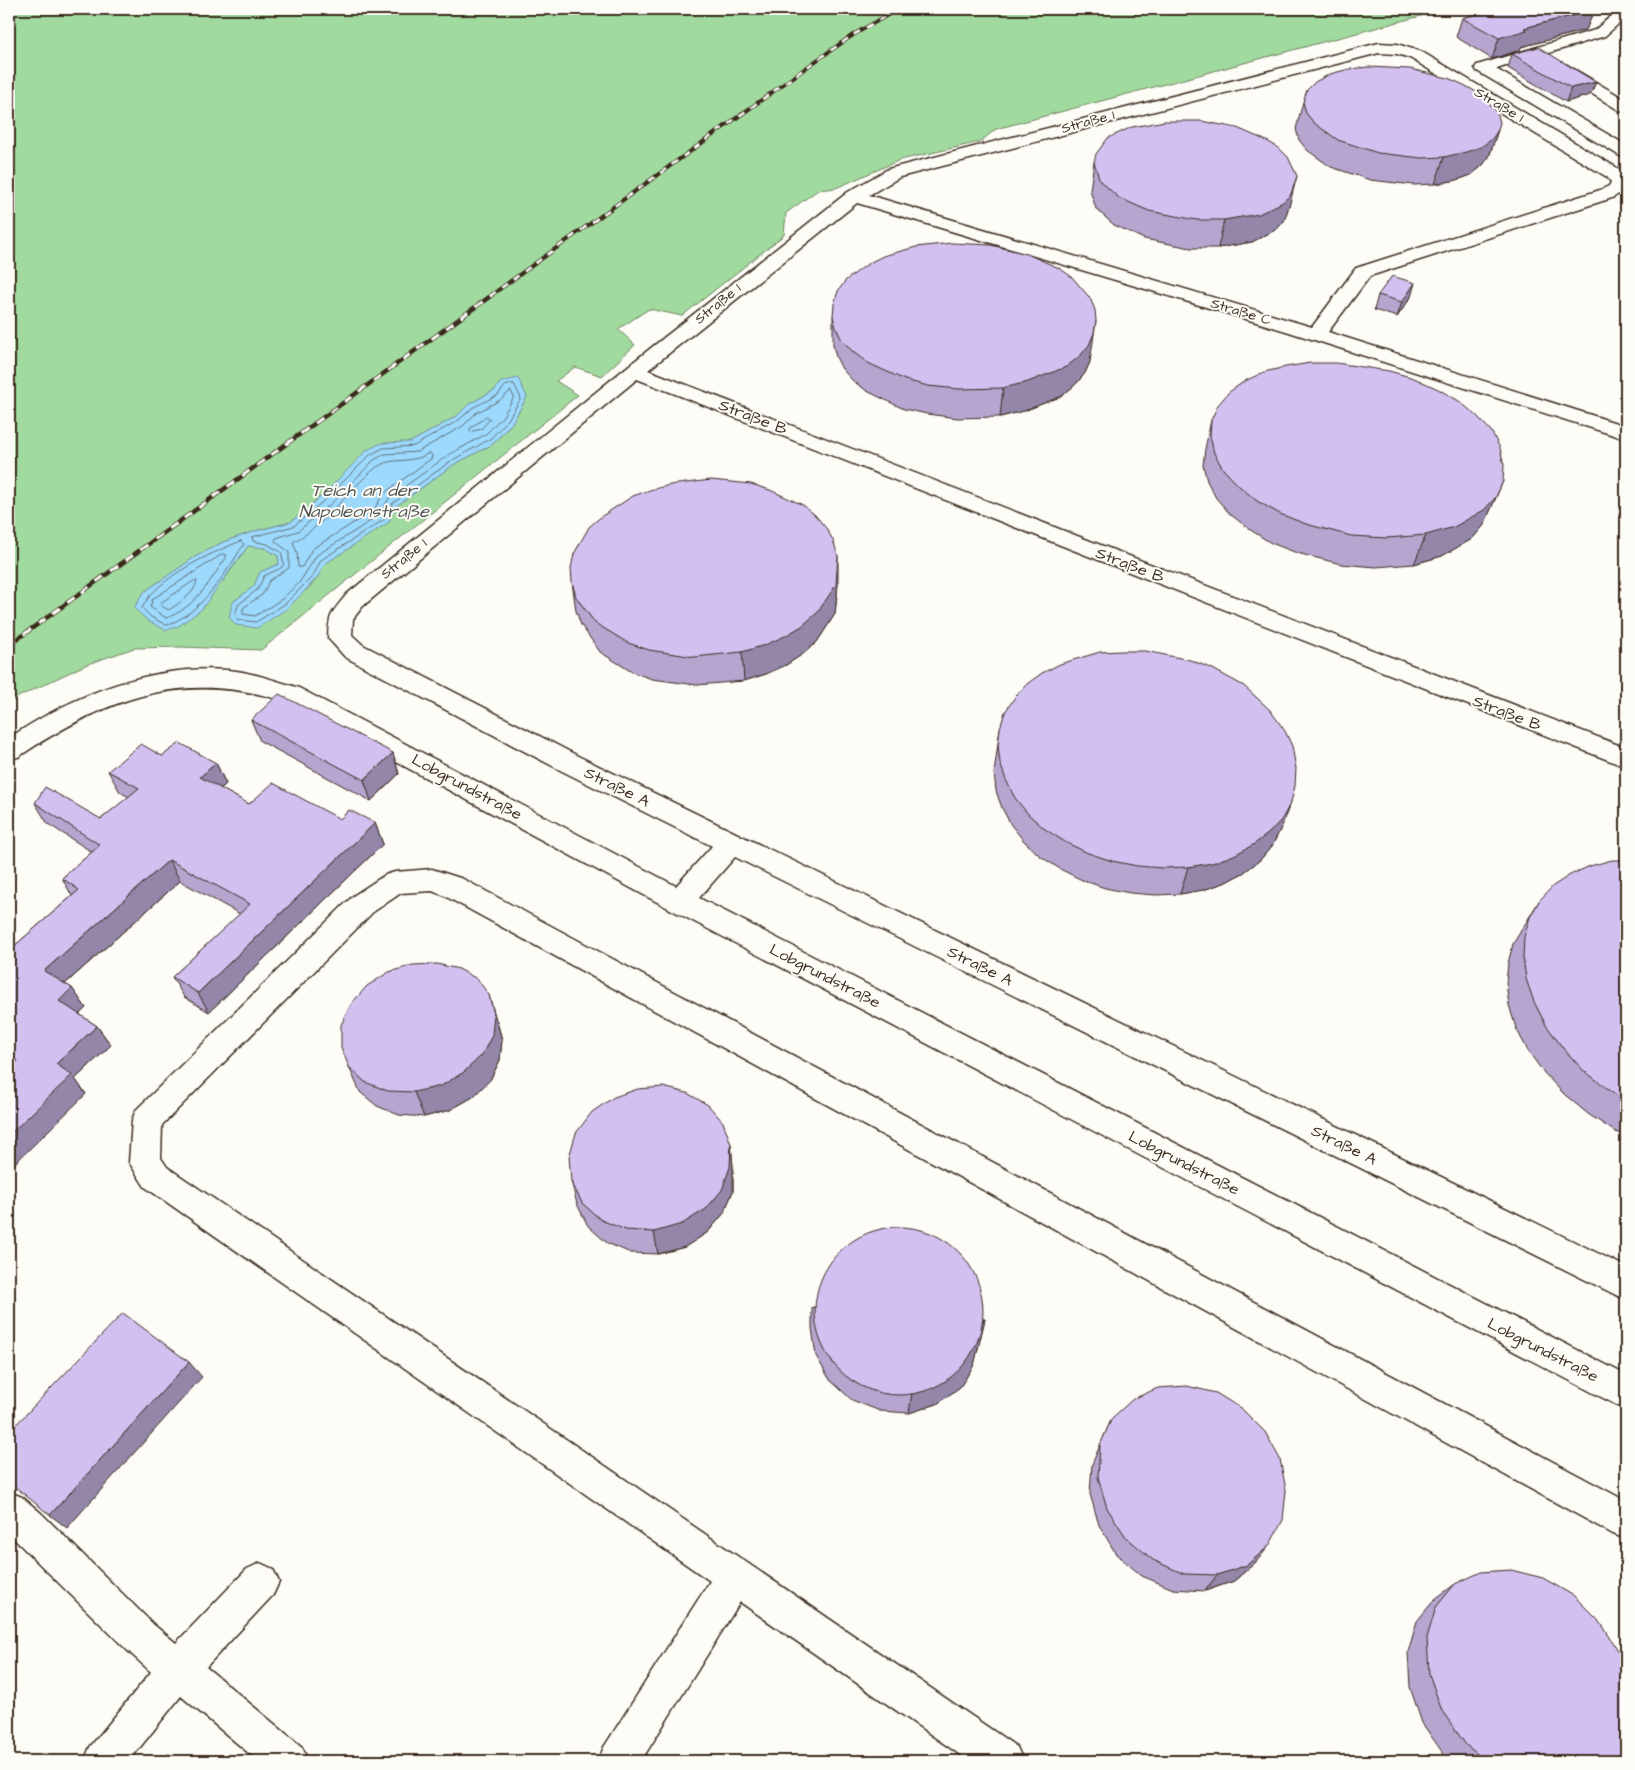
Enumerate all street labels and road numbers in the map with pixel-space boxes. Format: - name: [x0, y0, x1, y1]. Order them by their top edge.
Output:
- street label: Straße 1: [1471, 82, 1528, 128]
- street label: Straße 1: [1059, 105, 1117, 139]
- street label: Straße 1: [691, 279, 746, 329]
- street label: Straße C: [1208, 293, 1274, 331]
- street label: Straße B: [716, 394, 791, 440]
- street label: Straße 1: [377, 534, 432, 584]
- street label: Straße B: [1093, 542, 1168, 588]
- street label: Straße B: [1470, 690, 1545, 736]
- street label: Lobgrundstraße: [408, 749, 526, 826]
- street label: Straße A: [581, 762, 653, 812]
- street label: Lobgrundstraße: [765, 939, 885, 1015]
- street label: Straße A: [944, 941, 1016, 991]
- street label: Straße A: [1308, 1120, 1380, 1170]
- street label: Lobgrundstraße: [1124, 1126, 1244, 1202]
- street label: Lobgrundstraße: [1483, 1313, 1603, 1389]

